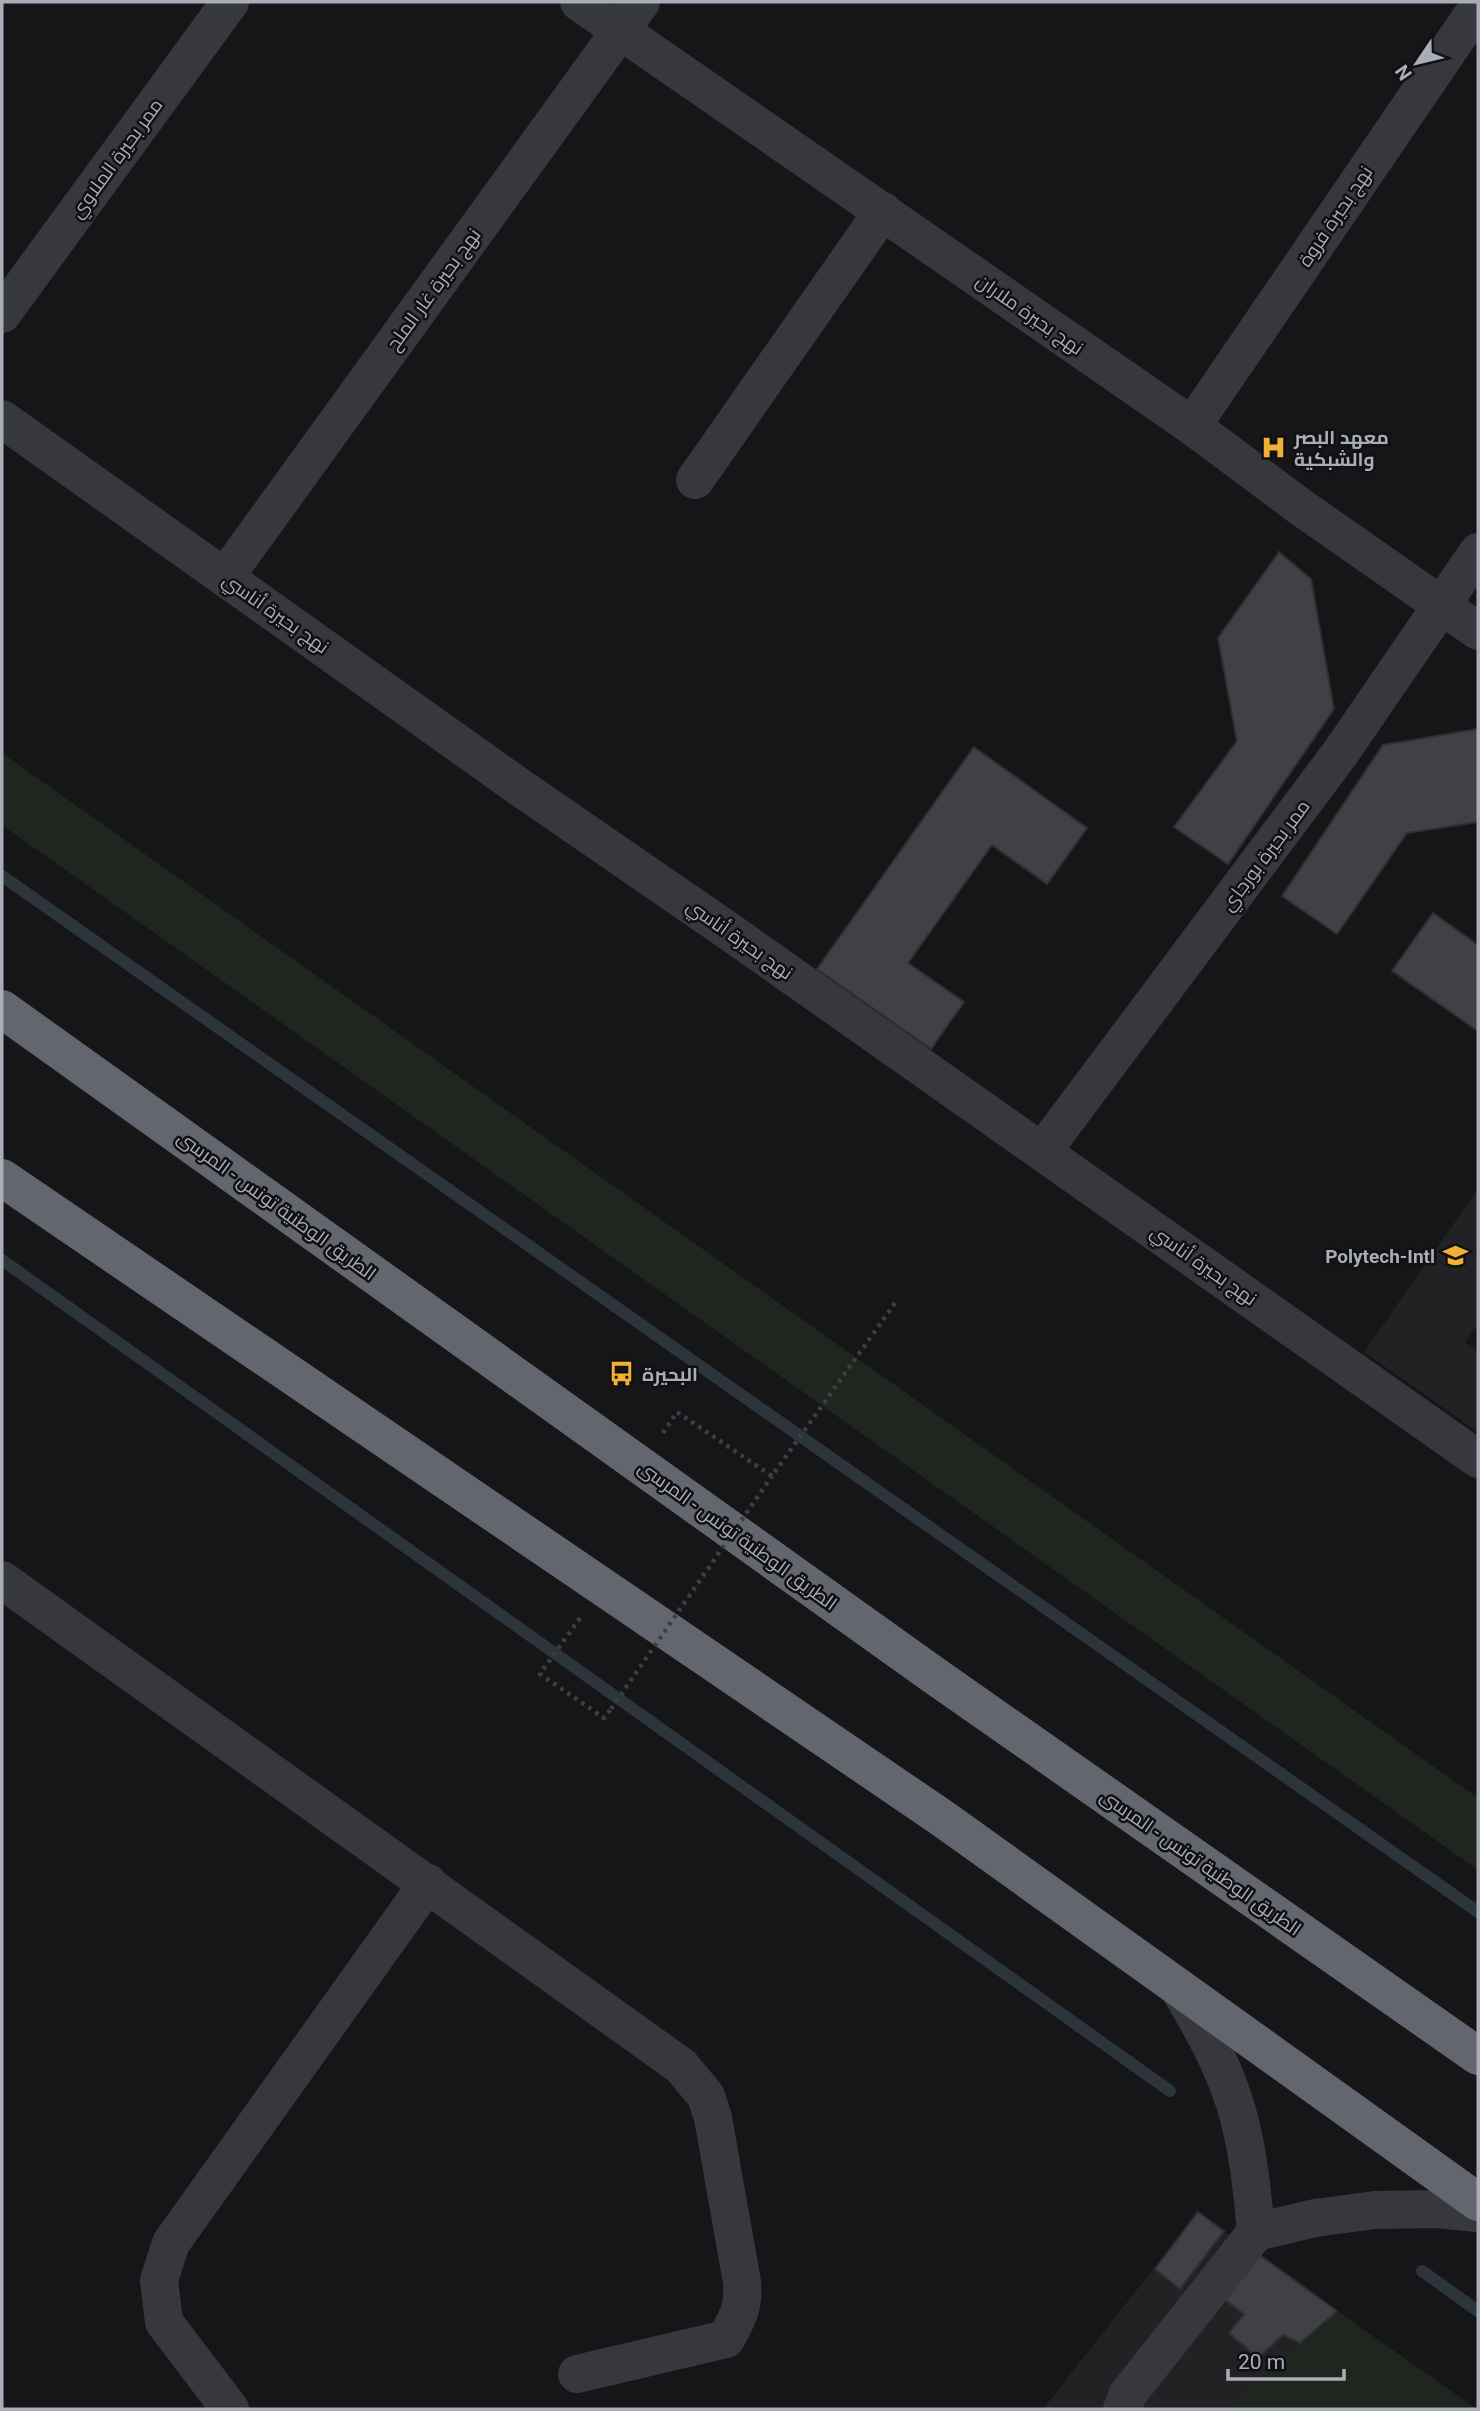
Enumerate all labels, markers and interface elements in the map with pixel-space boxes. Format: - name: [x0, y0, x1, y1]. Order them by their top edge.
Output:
- north arrow: [1382, 28, 1452, 98]
- text: N: [1390, 60, 1417, 85]
- street label: ممر بحيرة الملاوي: [65, 94, 170, 224]
- street label: نهج بحيرة فروة: [1293, 162, 1379, 272]
- street label: نهج بحيرة غار الملح: [381, 224, 487, 356]
- street label: نهج بحيرة ملاران: [971, 269, 1088, 361]
- place label: معهد البصر والشبكية: [1293, 426, 1389, 471]
- hospital icon: معهد البصر والشبكية: [1260, 434, 1288, 462]
- street label: نهج بحيرة أناسي: [216, 568, 333, 661]
- street label: ممر بحيرة بورجاي: [1216, 795, 1317, 917]
- street label: نهج بحيرة أناسي: [680, 894, 797, 987]
- street label: الطريق الوطنية تونس - المرسى: [172, 1126, 381, 1286]
- street label: نهج بحيرة أناسي: [1144, 1220, 1261, 1313]
- school or university icon: Polytech-Intl: [1441, 1242, 1469, 1270]
- place label: Polytech-Intl: [1325, 1245, 1435, 1268]
- bus stop icon: البحيرة: [608, 1360, 636, 1388]
- place label: البحيرة: [642, 1363, 698, 1386]
- street label: الطريق الوطنية تونس - المرسى: [633, 1456, 842, 1616]
- street label: الطريق الوطنية تونس - المرسى: [1095, 1784, 1306, 1941]
- scale bar: [1228, 2338, 1344, 2382]
- text: 20 m: [1238, 2350, 1285, 2374]

